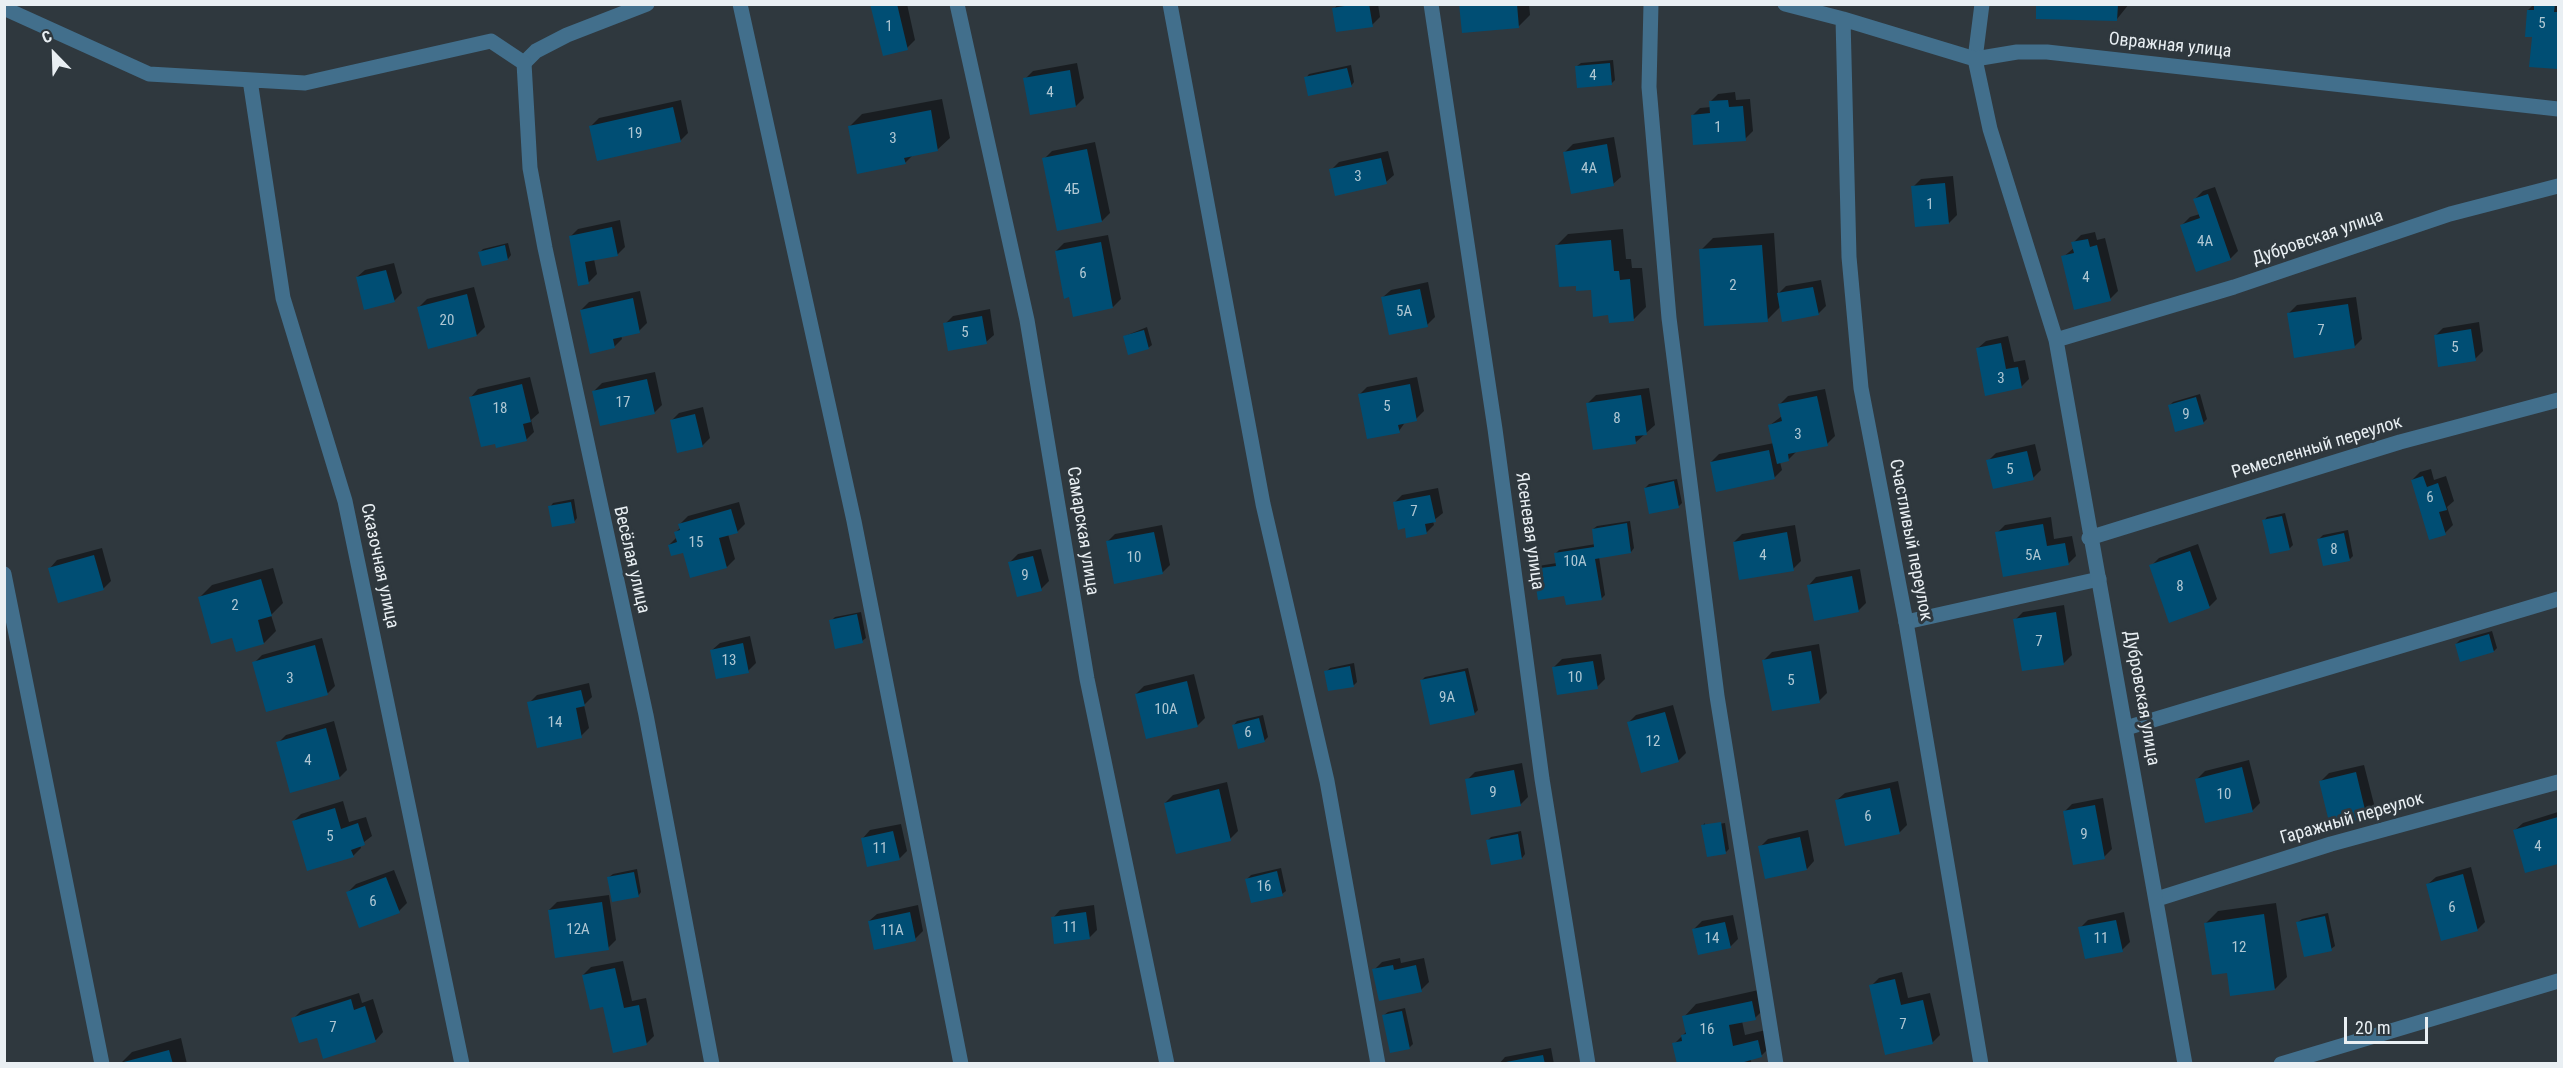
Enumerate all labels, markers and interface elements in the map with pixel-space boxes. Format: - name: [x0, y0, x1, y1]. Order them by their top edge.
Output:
- house number: 5: [2538, 15, 2546, 33]
- house number: 1: [885, 18, 893, 36]
- north arrow: [24, 24, 84, 84]
- text: С: [39, 26, 55, 47]
- street label: Овражная улица: [2107, 29, 2233, 63]
- house number: 4: [1589, 67, 1597, 85]
- house number: 4: [1046, 84, 1054, 102]
- house number: 1: [1714, 119, 1722, 137]
- house number: 19: [628, 125, 642, 143]
- house number: 3: [889, 130, 897, 148]
- house number: 4А: [1581, 160, 1597, 178]
- house number: 3: [1354, 168, 1362, 186]
- house number: 4Б: [1064, 181, 1080, 199]
- house number: 1: [1926, 196, 1934, 214]
- street label: Дубровская улица: [2250, 206, 2386, 270]
- house number: 4А: [2197, 233, 2213, 251]
- house number: 6: [1079, 265, 1087, 283]
- house number: 4: [2082, 269, 2090, 287]
- house number: 2: [1729, 277, 1737, 295]
- house number: 5А: [1396, 303, 1412, 321]
- house number: 20: [440, 312, 454, 330]
- house number: 7: [2317, 322, 2325, 340]
- house number: 5: [961, 324, 969, 342]
- house number: 5: [2451, 339, 2459, 357]
- house number: 3: [1997, 370, 2005, 388]
- house number: 17: [616, 394, 630, 412]
- house number: 5: [1383, 398, 1391, 416]
- house number: 18: [493, 400, 507, 418]
- house number: 9: [2182, 406, 2190, 424]
- house number: 8: [1613, 410, 1621, 428]
- street label: Ремесленный переулок: [2229, 412, 2405, 484]
- house number: 3: [1794, 426, 1802, 444]
- street label: Счастливый переулок: [1884, 457, 1936, 623]
- house number: 5: [2006, 461, 2014, 479]
- street label: Самарская улица: [1061, 465, 1103, 597]
- street label: Ясеневая улица: [1510, 471, 1548, 591]
- house number: 6: [2426, 489, 2434, 507]
- street label: Сказочная улица: [355, 501, 403, 631]
- house number: 7: [1410, 503, 1418, 521]
- street label: Весёлая улица: [608, 504, 654, 616]
- house number: 15: [689, 534, 703, 552]
- house number: 8: [2330, 541, 2338, 559]
- house number: 4: [1759, 547, 1767, 565]
- house number: 5А: [2025, 547, 2041, 565]
- house number: 10: [1127, 549, 1141, 567]
- house number: 10А: [1563, 553, 1587, 571]
- house number: 9: [1021, 567, 1029, 585]
- house number: 8: [2176, 578, 2184, 596]
- house number: 2: [231, 597, 239, 615]
- street label: Дубровская улица: [2118, 629, 2164, 767]
- house number: 7: [2035, 633, 2043, 651]
- house number: 13: [722, 652, 736, 670]
- house number: 10: [1568, 669, 1582, 687]
- house number: 3: [286, 670, 294, 688]
- house number: 5: [1787, 672, 1795, 690]
- house number: 9А: [1439, 689, 1455, 707]
- house number: 10А: [1154, 701, 1178, 719]
- house number: 14: [548, 714, 562, 732]
- house number: 6: [1244, 724, 1252, 742]
- house number: 12: [1646, 733, 1660, 751]
- house number: 4: [304, 752, 312, 770]
- house number: 9: [1489, 784, 1497, 802]
- house number: 10: [2217, 786, 2231, 804]
- street label: Гаражный переулок: [2278, 788, 2426, 850]
- house number: 6: [1864, 808, 1872, 826]
- house number: 9: [2080, 826, 2088, 844]
- house number: 5: [326, 828, 334, 846]
- house number: 4: [2534, 838, 2542, 856]
- house number: 11: [873, 840, 887, 858]
- house number: 16: [1257, 878, 1271, 896]
- house number: 6: [369, 893, 377, 911]
- house number: 6: [2448, 899, 2456, 917]
- house number: 11: [1063, 919, 1077, 937]
- house number: 12А: [566, 921, 590, 939]
- house number: 11А: [880, 922, 904, 940]
- house number: 14: [1705, 930, 1719, 948]
- house number: 11: [2094, 930, 2108, 948]
- house number: 12: [2232, 939, 2246, 957]
- scale bar: [2347, 1005, 2431, 1043]
- house number: 7: [1899, 1016, 1907, 1034]
- text: 20 m: [2355, 1017, 2390, 1038]
- house number: 7: [329, 1019, 337, 1037]
- house number: 16: [1700, 1021, 1714, 1039]

